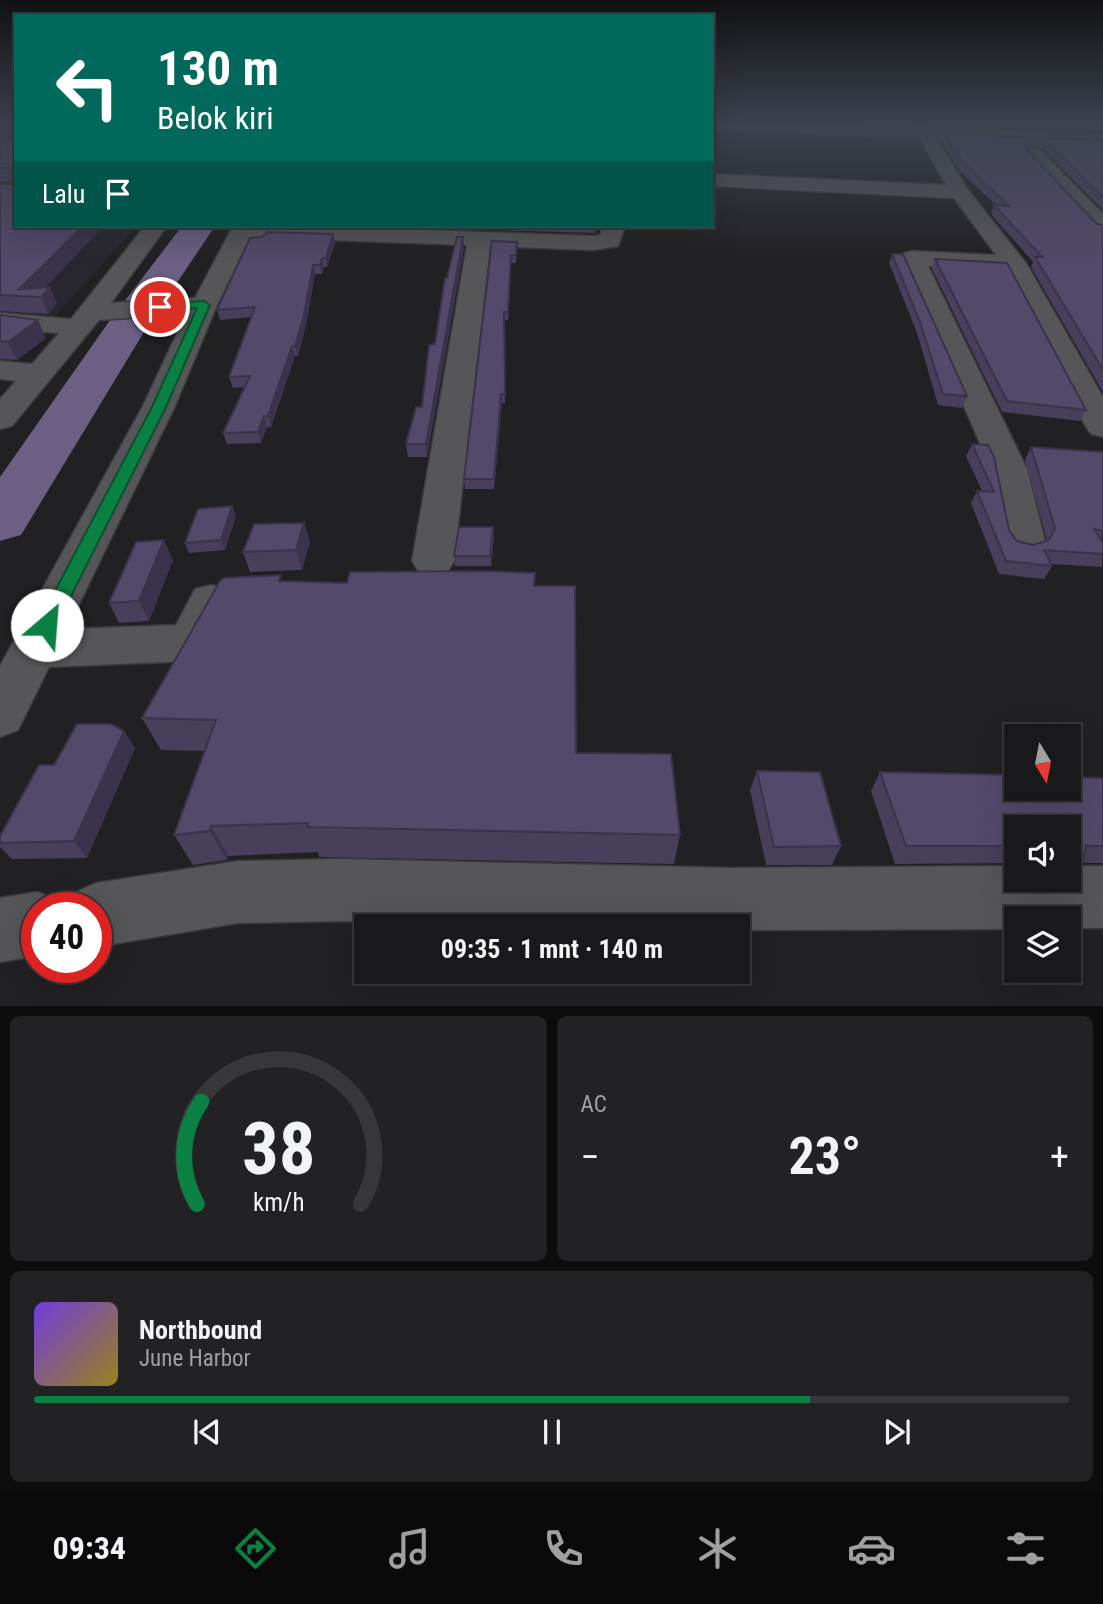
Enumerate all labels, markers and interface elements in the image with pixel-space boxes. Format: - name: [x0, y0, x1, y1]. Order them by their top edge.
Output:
- text: 130 m: [157, 40, 279, 97]
- icon: left: [42, 42, 133, 133]
- text: Belok kiri: [157, 99, 274, 137]
- icon: arrive: [99, 175, 137, 213]
- text: Lalu: [42, 179, 85, 209]
- pin: [130, 277, 190, 337]
- icon: arrive: [141, 288, 179, 326]
- position arrow: [10, 588, 84, 662]
- north arrow: [1004, 724, 1082, 802]
- map controls: [1004, 724, 1081, 983]
- button: sound: [1004, 815, 1081, 892]
- speed limit sign: 40: [21, 892, 112, 983]
- button: layers: [1004, 906, 1081, 983]
- text: 09:35 · 1 mnt · 140 m: [441, 934, 663, 964]
- text: AC: [581, 1091, 607, 1118]
- text: 38: [241, 1107, 315, 1193]
- text: 23°: [788, 1126, 861, 1187]
- text: −: [581, 1135, 600, 1179]
- text: +: [1050, 1135, 1069, 1179]
- text: km/h: [253, 1188, 304, 1217]
- text: Northbound: [139, 1315, 262, 1345]
- text: June Harbor: [139, 1345, 251, 1372]
- icon: previous: [188, 1413, 226, 1451]
- icon: pause: [533, 1413, 571, 1451]
- icon: next: [878, 1413, 916, 1451]
- icon: directions: [231, 1524, 280, 1573]
- icon: music: [385, 1524, 434, 1573]
- icon: phone: [539, 1524, 588, 1573]
- icon: climate: [693, 1524, 742, 1573]
- icon: car: [847, 1524, 896, 1573]
- icon: filters: [1001, 1524, 1050, 1573]
- text: 09:34: [53, 1529, 126, 1567]

